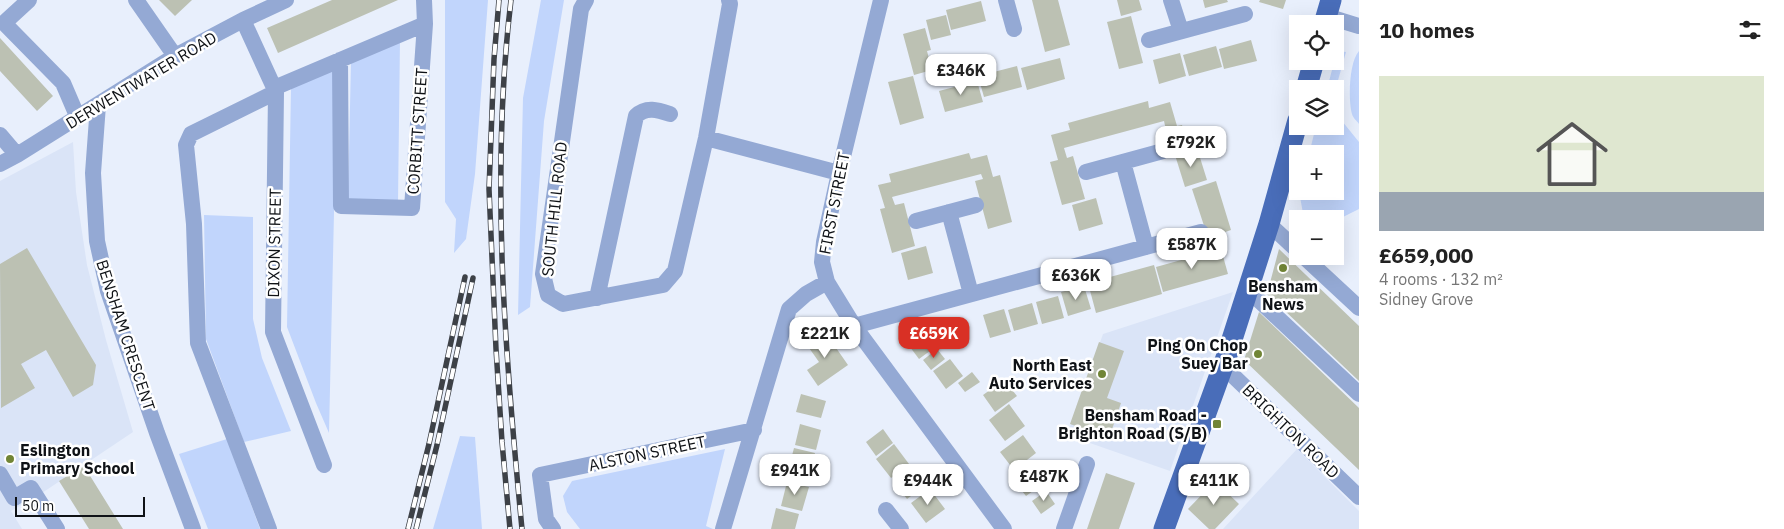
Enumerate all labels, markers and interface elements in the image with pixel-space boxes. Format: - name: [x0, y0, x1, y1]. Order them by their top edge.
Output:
- map controls: [1289, 15, 1344, 265]
- button: locate: [1289, 15, 1344, 70]
- text: 10 homes: [1379, 16, 1475, 44]
- icon: filters: [1736, 16, 1764, 44]
- street label: DERWENTWATER ROAD: [62, 27, 220, 133]
- pin: £346K: [926, 54, 996, 96]
- text: £346K: [936, 60, 986, 80]
- street label: CORBITT STREET: [403, 67, 431, 195]
- button: layers: [1289, 80, 1344, 135]
- icon: home: [1527, 109, 1617, 199]
- pin: £792K: [1156, 126, 1226, 168]
- text: £792K: [1166, 132, 1216, 152]
- street label: SOUTH HILL ROAD: [537, 141, 571, 277]
- button: +: [1289, 145, 1344, 200]
- street label: FIRST STREET: [814, 150, 854, 256]
- street label: DIXON STREET: [263, 188, 285, 298]
- button: −: [1289, 210, 1344, 265]
- pin: £587K: [1157, 228, 1227, 270]
- text: £587K: [1167, 234, 1217, 254]
- text: £659,000: [1379, 241, 1473, 269]
- street label: BENSHAM CRESCENT: [92, 257, 160, 413]
- pin: £636K: [1041, 258, 1111, 301]
- marker: Bensham News: [1277, 262, 1289, 274]
- text: £636K: [1051, 265, 1101, 285]
- text: 4 rooms · 132 m²: [1379, 269, 1503, 289]
- place label: Bensham News: [1248, 276, 1318, 314]
- text: Sidney Grove: [1379, 289, 1473, 309]
- pin: £221K: [790, 316, 860, 359]
- pin: £659K: [899, 316, 969, 359]
- text: £221K: [800, 323, 850, 343]
- text: £659K: [909, 323, 959, 343]
- place label: Ping On Chop Suey Bar: [1147, 335, 1249, 373]
- marker: Ping On Chop Suey Bar: [1252, 348, 1264, 360]
- place label: North East Auto Services: [989, 355, 1092, 393]
- marker: North East Auto Services: [1096, 368, 1108, 380]
- street label: BRIGHTON ROAD: [1238, 380, 1344, 482]
- place label: Bensham Road - Brighton Road (S/B): [1058, 405, 1207, 443]
- marker: Bensham Road - Brighton Road (S/B): [1211, 418, 1223, 430]
- street label: ALSTON STREET: [587, 431, 707, 475]
- place label: Eslington Primary School: [20, 440, 135, 478]
- marker: Eslington Primary School: [4, 453, 16, 465]
- pin: £941K: [760, 454, 830, 496]
- text: £941K: [770, 460, 820, 480]
- pin: £487K: [1009, 460, 1079, 502]
- pin: £944K: [893, 464, 963, 506]
- pin: £411K: [1179, 464, 1249, 506]
- text: £487K: [1019, 466, 1069, 486]
- text: £944K: [903, 470, 953, 490]
- text: £411K: [1189, 470, 1239, 490]
- scale bar: [15, 494, 145, 517]
- text: 50 m: [22, 497, 54, 515]

